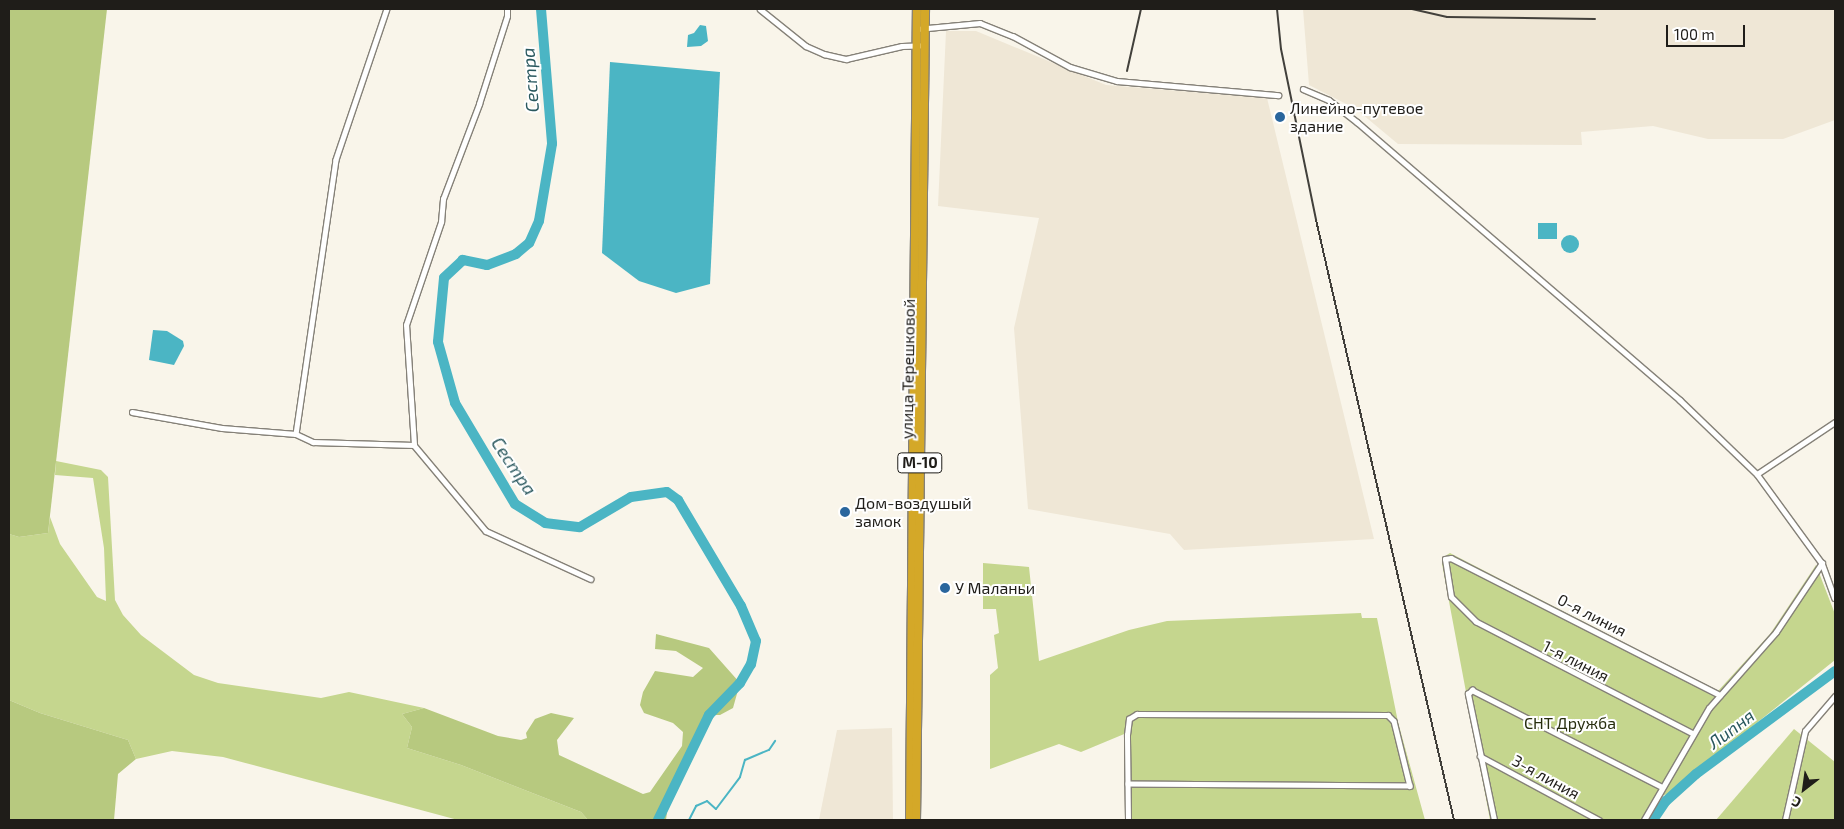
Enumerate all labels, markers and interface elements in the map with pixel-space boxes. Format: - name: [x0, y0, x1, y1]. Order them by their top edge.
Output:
- scale bar: [1669, 15, 1748, 47]
- text: 100 m: [1674, 25, 1715, 43]
- water label: Сестра: [517, 47, 543, 113]
- place label: Линейно-путевое здание: [1290, 98, 1423, 136]
- marker: Линейно-путевое здание: [1274, 111, 1286, 123]
- street label: улица Терешковой: [897, 299, 919, 439]
- water label: Сестра: [487, 433, 541, 499]
- road number: М-10: [896, 450, 944, 476]
- place label: Дом-воздушый замок: [855, 493, 972, 531]
- marker: Дом-воздушый замок: [839, 506, 851, 518]
- place label: У Маланьи: [955, 578, 1035, 598]
- marker: У Маланьи: [939, 582, 951, 594]
- street label: 0-я линия: [1554, 589, 1630, 641]
- street label: 1-я линия: [1540, 636, 1612, 686]
- water label: Липня: [1704, 705, 1758, 753]
- park label: СНТ Дружба: [1524, 713, 1616, 733]
- street label: 3-я линия: [1509, 751, 1583, 803]
- north arrow: [1779, 764, 1829, 814]
- text: С: [1788, 793, 1804, 812]

